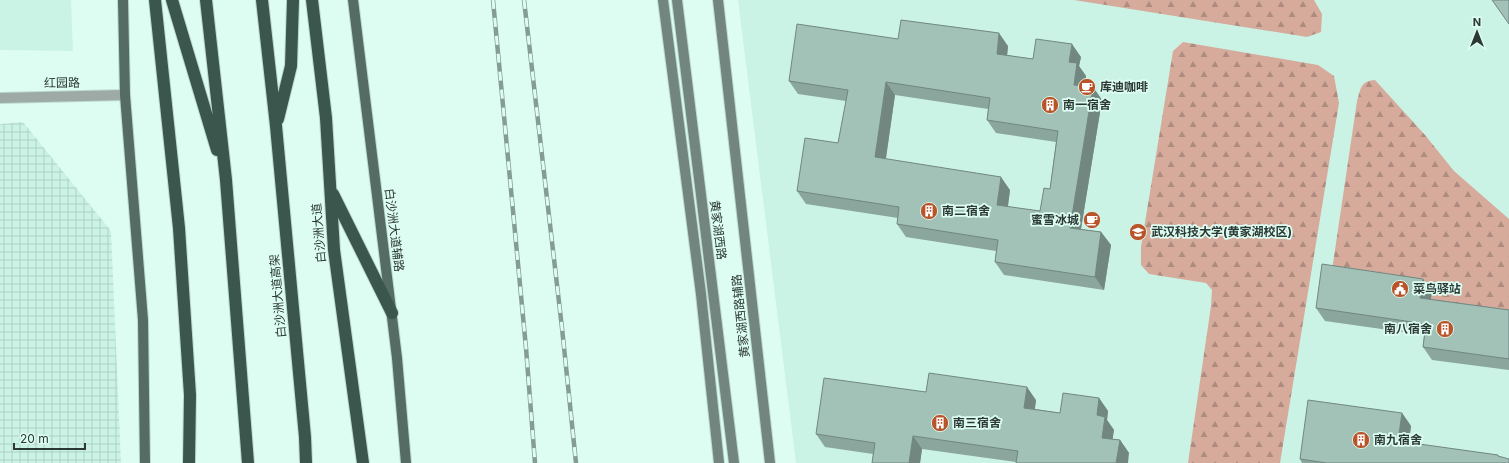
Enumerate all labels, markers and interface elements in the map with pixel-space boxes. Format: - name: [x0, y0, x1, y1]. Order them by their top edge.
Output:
- north arrow: [1457, 12, 1497, 52]
- text: N: [1473, 15, 1481, 29]
- street label: 红园路: [44, 75, 80, 90]
- cafe icon: 库迪咖啡: [1077, 77, 1097, 97]
- place label: 库迪咖啡: [1100, 79, 1148, 94]
- building icon: 南一宿舍: [1040, 95, 1060, 115]
- place label: 南一宿舍: [1063, 97, 1111, 112]
- street label: 白沙洲大道辅路: [382, 187, 407, 273]
- street label: 黄家湖西路: [707, 199, 730, 261]
- building icon: 南二宿舍: [919, 201, 939, 221]
- street label: 白沙洲大道: [308, 202, 329, 264]
- place label: 南二宿舍: [942, 203, 990, 218]
- cafe icon: 蜜雪冰城: [1082, 210, 1102, 230]
- place label: 蜜雪冰城: [1031, 212, 1079, 227]
- school or university icon: 武汉科技大学(黄家湖校区): [1128, 222, 1148, 242]
- place label: 武汉科技大学(黄家湖校区): [1151, 224, 1292, 239]
- street label: 白沙洲大道高架: [266, 254, 289, 339]
- street label: 黄家湖西路辅路: [729, 273, 752, 359]
- public building icon: 菜鸟驿站: [1390, 279, 1410, 299]
- place label: 菜鸟驿站: [1413, 281, 1461, 296]
- building icon: 南八宿舍: [1435, 319, 1455, 339]
- place label: 南八宿舍: [1384, 321, 1432, 336]
- building icon: 南三宿舍: [930, 413, 950, 433]
- place label: 南三宿舍: [953, 415, 1001, 430]
- scale bar: [14, 425, 85, 451]
- building icon: 南九宿舍: [1351, 430, 1371, 450]
- text: 20 m: [20, 431, 49, 446]
- place label: 南九宿舍: [1374, 432, 1422, 447]

